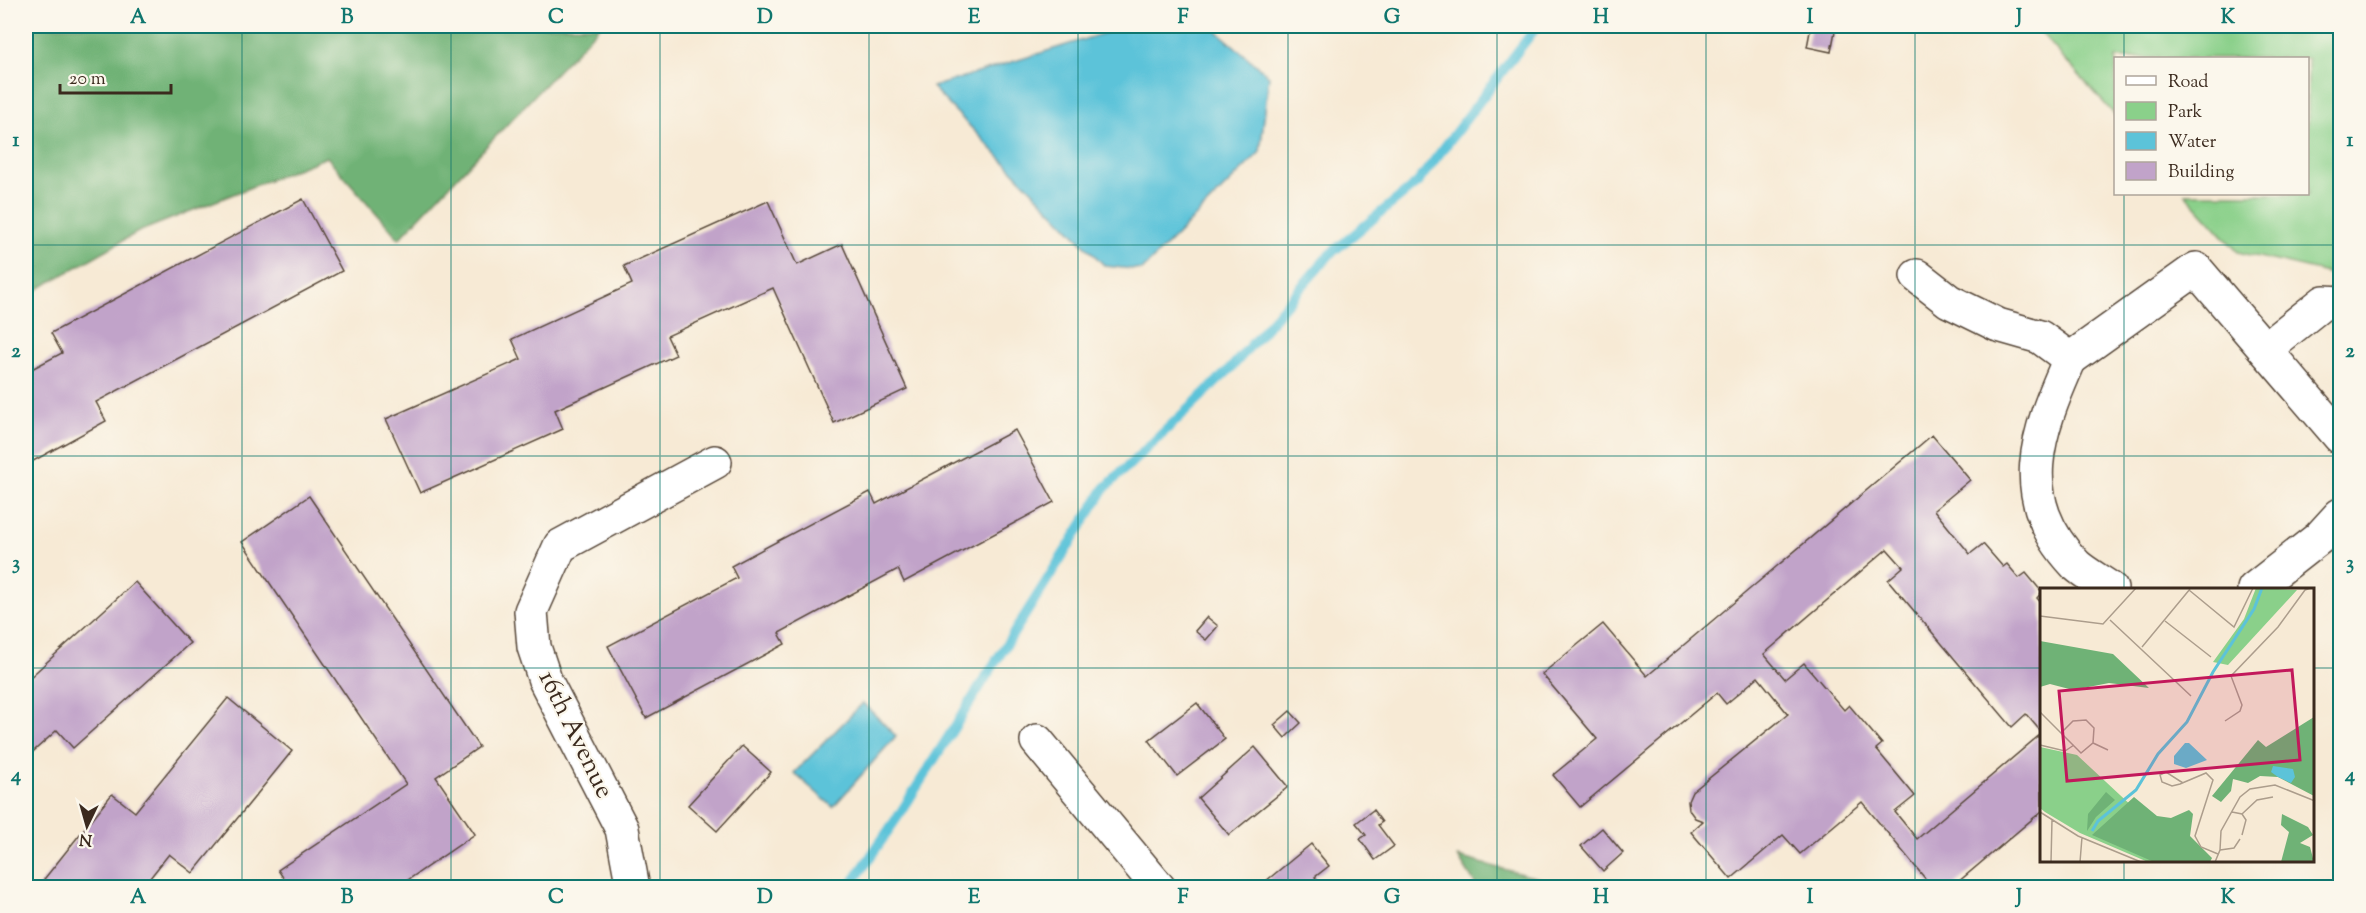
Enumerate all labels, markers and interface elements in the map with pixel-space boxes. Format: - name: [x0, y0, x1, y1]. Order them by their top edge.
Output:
- text: A: [130, 4, 147, 33]
- text: B: [341, 4, 354, 33]
- text: C: [548, 4, 564, 33]
- text: D: [757, 4, 773, 33]
- text: E: [968, 4, 981, 33]
- text: F: [1177, 4, 1189, 33]
- text: G: [1384, 4, 1401, 33]
- text: H: [1593, 4, 1609, 33]
- text: I: [1807, 4, 1814, 33]
- text: J: [2014, 4, 2022, 33]
- text: K: [2221, 4, 2236, 33]
- scale bar: [60, 57, 171, 95]
- legend: [2114, 57, 2309, 195]
- text: 20 m: [69, 67, 106, 93]
- text: Road: [2168, 70, 2208, 96]
- text: Park: [2168, 100, 2203, 126]
- text: 1: [13, 127, 20, 156]
- text: 1: [2347, 127, 2354, 156]
- text: Water: [2168, 130, 2217, 156]
- text: Building: [2168, 160, 2234, 186]
- text: 2: [11, 338, 21, 367]
- text: 2: [2345, 338, 2355, 367]
- text: 3: [12, 550, 20, 579]
- text: 3: [2346, 550, 2354, 579]
- inset map: [2040, 588, 2315, 862]
- street label: 16th Avenue: [528, 665, 622, 805]
- text: 4: [10, 762, 21, 791]
- text: 4: [2344, 762, 2355, 791]
- north arrow: [57, 796, 117, 856]
- text: N: [78, 826, 93, 850]
- text: A: [130, 884, 147, 913]
- text: B: [341, 884, 354, 913]
- text: C: [548, 884, 564, 913]
- text: D: [757, 884, 773, 913]
- text: E: [968, 884, 981, 913]
- text: F: [1177, 884, 1189, 913]
- text: G: [1384, 884, 1401, 913]
- text: H: [1593, 884, 1609, 913]
- text: I: [1807, 884, 1814, 913]
- text: J: [2014, 884, 2022, 913]
- text: K: [2221, 884, 2236, 913]

